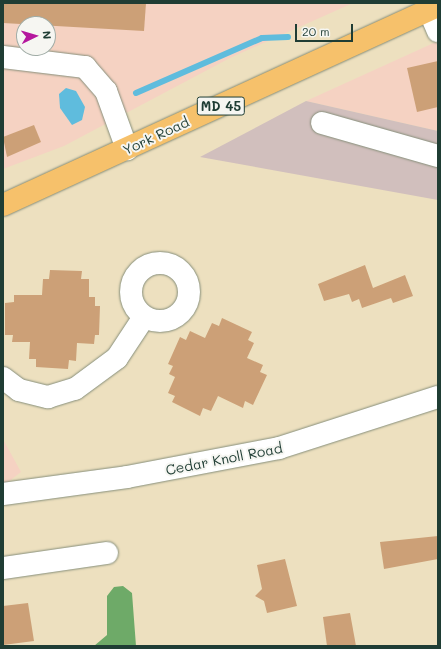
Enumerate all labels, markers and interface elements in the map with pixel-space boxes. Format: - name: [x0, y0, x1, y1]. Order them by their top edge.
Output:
- north arrow: [16, 16, 56, 56]
- scale bar: [297, 16, 355, 42]
- text: 20 m: [302, 23, 330, 39]
- text: N: [40, 30, 55, 40]
- road number: MD 45: [196, 95, 246, 117]
- street label: York Road: [120, 113, 192, 159]
- street label: Cedar Knoll Road: [164, 439, 284, 479]

